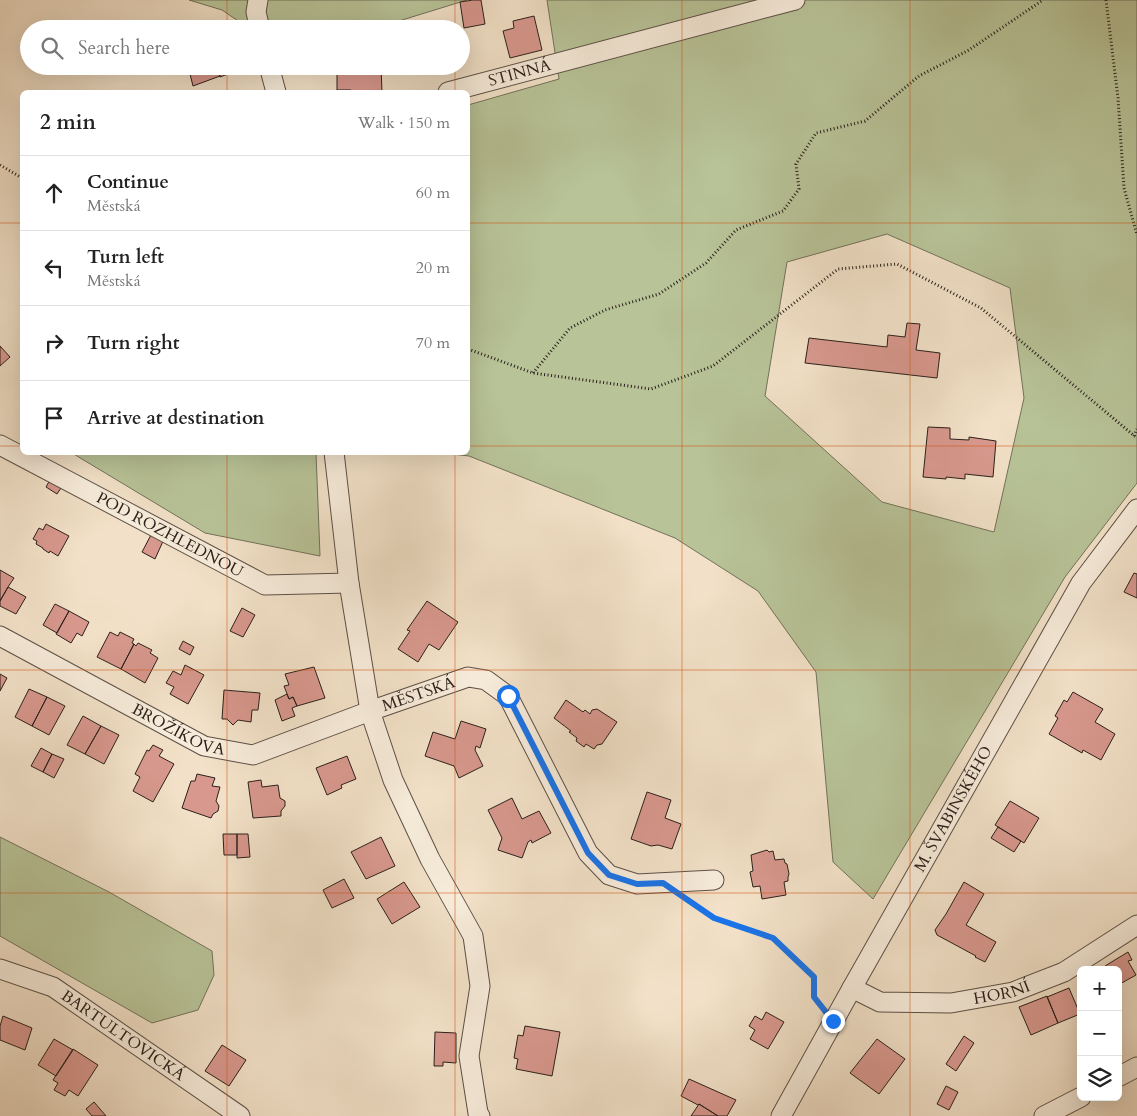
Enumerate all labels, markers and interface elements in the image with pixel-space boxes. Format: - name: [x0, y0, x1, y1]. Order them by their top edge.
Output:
- search box: [20, 20, 470, 75]
- icon: search: [38, 34, 66, 62]
- text: Search here: [78, 35, 170, 61]
- street label: STINNÁ: [486, 54, 554, 92]
- text: 2 min: [40, 108, 96, 137]
- text: Walk · 150 m: [358, 112, 450, 134]
- text: Continue: [87, 169, 169, 195]
- icon: ahead: [40, 179, 68, 207]
- text: 60 m: [416, 182, 450, 204]
- text: Městská: [87, 195, 141, 217]
- text: Turn left: [87, 244, 164, 270]
- icon: left: [40, 254, 68, 282]
- text: 20 m: [416, 257, 450, 279]
- text: Městská: [87, 270, 141, 292]
- icon: right: [40, 329, 68, 357]
- text: Turn right: [87, 330, 179, 356]
- text: 70 m: [416, 332, 450, 354]
- icon: arrive: [40, 404, 68, 432]
- text: Arrive at destination: [87, 405, 264, 431]
- street label: POD ROZHLEDNOU: [92, 487, 247, 583]
- street label: MĚSTSKÁ: [379, 671, 459, 717]
- route start: [497, 685, 520, 708]
- street label: BROŽÍKOVA: [128, 698, 227, 761]
- street label: M. ŠVABINSKÉHO: [909, 742, 998, 876]
- map controls: [1077, 966, 1122, 1101]
- button: +: [1077, 966, 1122, 1011]
- street label: HORNÍ: [972, 975, 1033, 1010]
- street label: BARTULTOVICKÁ: [57, 985, 190, 1086]
- route end: [822, 1010, 845, 1033]
- button: −: [1077, 1011, 1122, 1056]
- button: layers: [1077, 1056, 1122, 1101]

